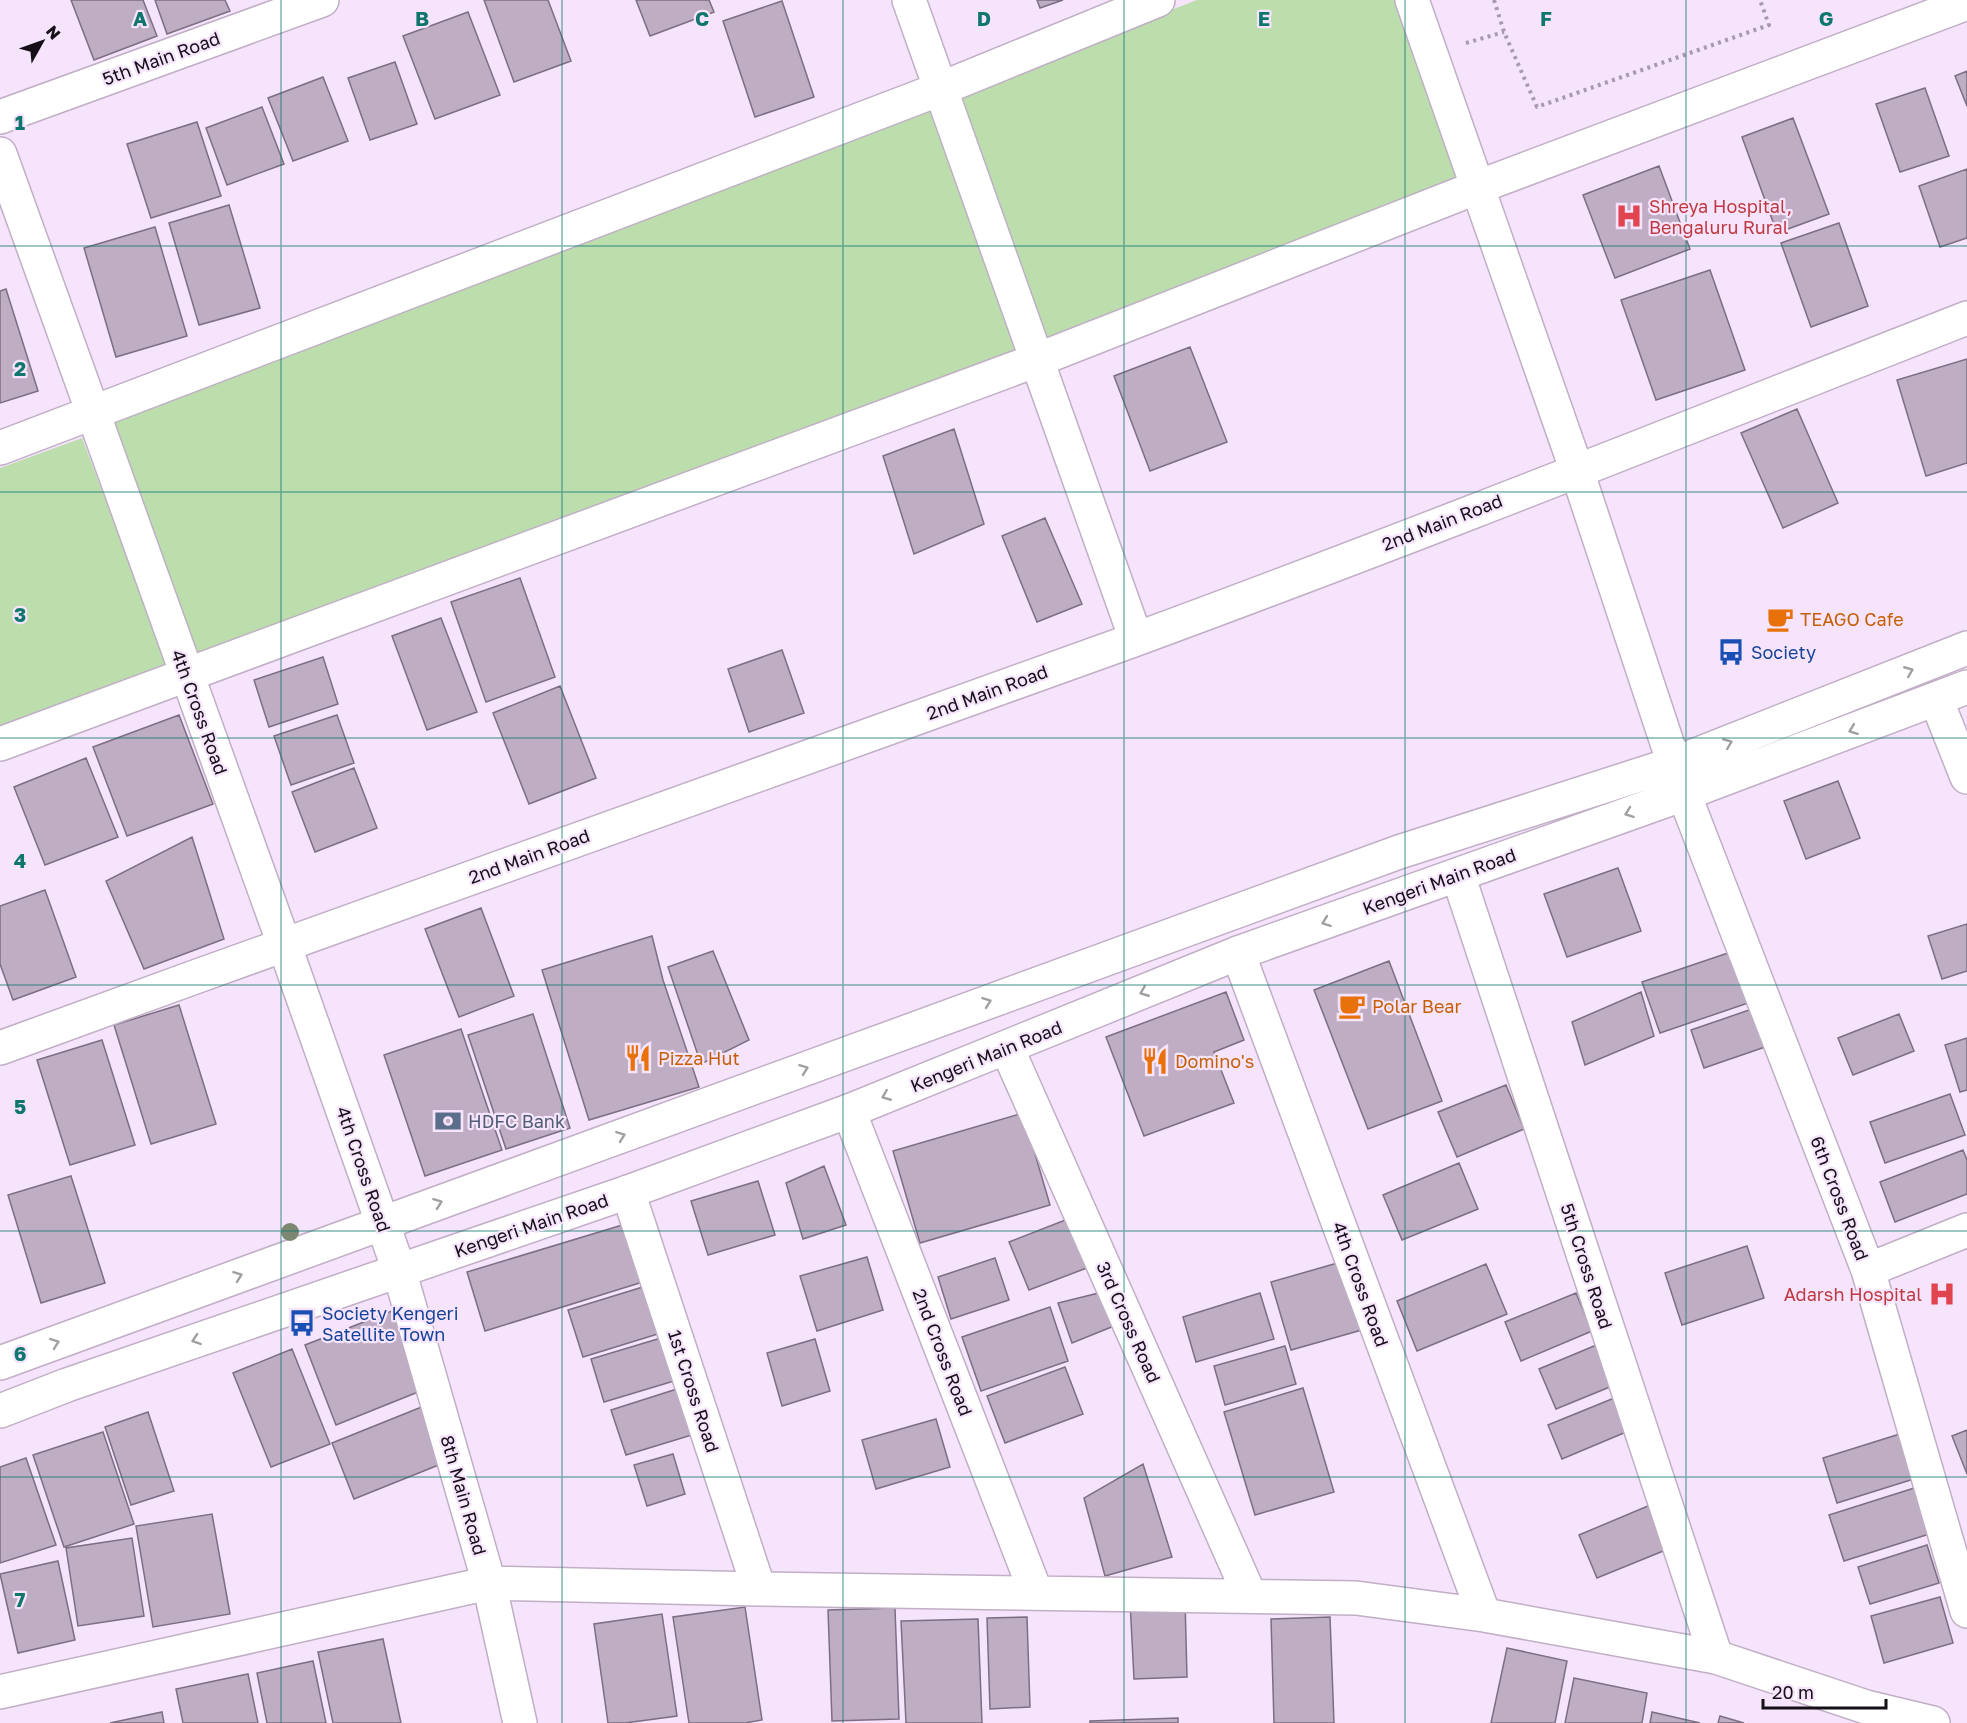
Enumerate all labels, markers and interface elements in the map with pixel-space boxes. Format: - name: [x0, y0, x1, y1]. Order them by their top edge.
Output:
- text: A: [133, 6, 147, 30]
- text: B: [415, 6, 429, 30]
- text: C: [695, 6, 709, 30]
- text: D: [977, 6, 991, 30]
- text: E: [1258, 6, 1270, 30]
- text: F: [1540, 6, 1552, 30]
- text: G: [1819, 6, 1833, 30]
- north arrow: [12, 12, 72, 72]
- text: N: [42, 21, 65, 43]
- street label: 5th Main Road: [99, 27, 223, 89]
- text: 1: [15, 110, 25, 134]
- place label: Shreya Hospital, Bengaluru Rural: [1649, 195, 1792, 238]
- hospital icon: Shreya Hospital, Bengaluru Rural: [1614, 201, 1644, 231]
- text: 2: [14, 356, 26, 380]
- street label: 2nd Main Road: [1379, 489, 1505, 555]
- text: 3: [14, 602, 26, 626]
- cafe icon: TEAGO Cafe: [1765, 604, 1795, 634]
- place label: TEAGO Cafe: [1800, 608, 1904, 630]
- bus stop icon: Society: [1716, 637, 1746, 667]
- place label: Society: [1751, 641, 1816, 663]
- street label: 4th Cross Road: [167, 647, 233, 777]
- street label: 2nd Main Road: [923, 660, 1051, 724]
- one-way arrow: [1903, 666, 1914, 678]
- one-way arrow: [1848, 723, 1859, 735]
- one-way arrow: [1721, 738, 1732, 750]
- one-way arrow: [1624, 806, 1635, 819]
- street label: 2nd Main Road: [465, 824, 593, 888]
- street label: Kengeri Main Road: [1359, 843, 1519, 919]
- text: 4: [14, 848, 26, 872]
- one-way arrow: [1322, 914, 1332, 927]
- one-way arrow: [1140, 985, 1151, 997]
- cafe icon: Polar Bear: [1337, 991, 1367, 1021]
- place label: Polar Bear: [1372, 995, 1462, 1017]
- one-way arrow: [981, 997, 992, 1010]
- street label: Kengeri Main Road: [907, 1016, 1065, 1096]
- restaurant icon: Pizza Hut: [623, 1043, 653, 1073]
- restaurant icon: Domino's: [1140, 1046, 1170, 1076]
- place label: Pizza Hut: [658, 1047, 740, 1069]
- place label: Domino's: [1175, 1050, 1254, 1072]
- one-way arrow: [798, 1064, 809, 1077]
- one-way arrow: [881, 1089, 892, 1101]
- text: 5: [14, 1094, 26, 1118]
- street label: 4th Cross Road: [332, 1103, 396, 1235]
- bank icon: HDFC Bank: [433, 1106, 463, 1136]
- place label: HDFC Bank: [468, 1110, 565, 1132]
- one-way arrow: [615, 1131, 626, 1144]
- street label: 6th Cross Road: [1806, 1133, 1874, 1263]
- street label: Kengeri Main Road: [451, 1188, 611, 1262]
- one-way arrow: [432, 1198, 443, 1211]
- street label: 5th Cross Road: [1556, 1200, 1618, 1332]
- street label: 4th Cross Road: [1328, 1219, 1394, 1349]
- street label: 3rd Cross Road: [1092, 1258, 1166, 1386]
- one-way arrow: [232, 1271, 243, 1283]
- hospital icon: Adarsh Hospital: [1927, 1279, 1957, 1309]
- place label: Adarsh Hospital: [1784, 1283, 1922, 1305]
- street label: 2nd Cross Road: [909, 1285, 977, 1419]
- place label: Society Kengeri Satellite Town: [322, 1302, 458, 1345]
- bus stop icon: Society Kengeri Satellite Town: [287, 1308, 317, 1338]
- street label: 1st Cross Road: [664, 1327, 724, 1455]
- one-way arrow: [191, 1332, 202, 1345]
- one-way arrow: [49, 1337, 60, 1350]
- text: 6: [14, 1341, 26, 1365]
- street label: 8th Main Road: [436, 1432, 492, 1558]
- text: 7: [15, 1587, 26, 1611]
- scale bar: [1763, 1672, 1886, 1710]
- text: 20 m: [1772, 1681, 1814, 1703]

